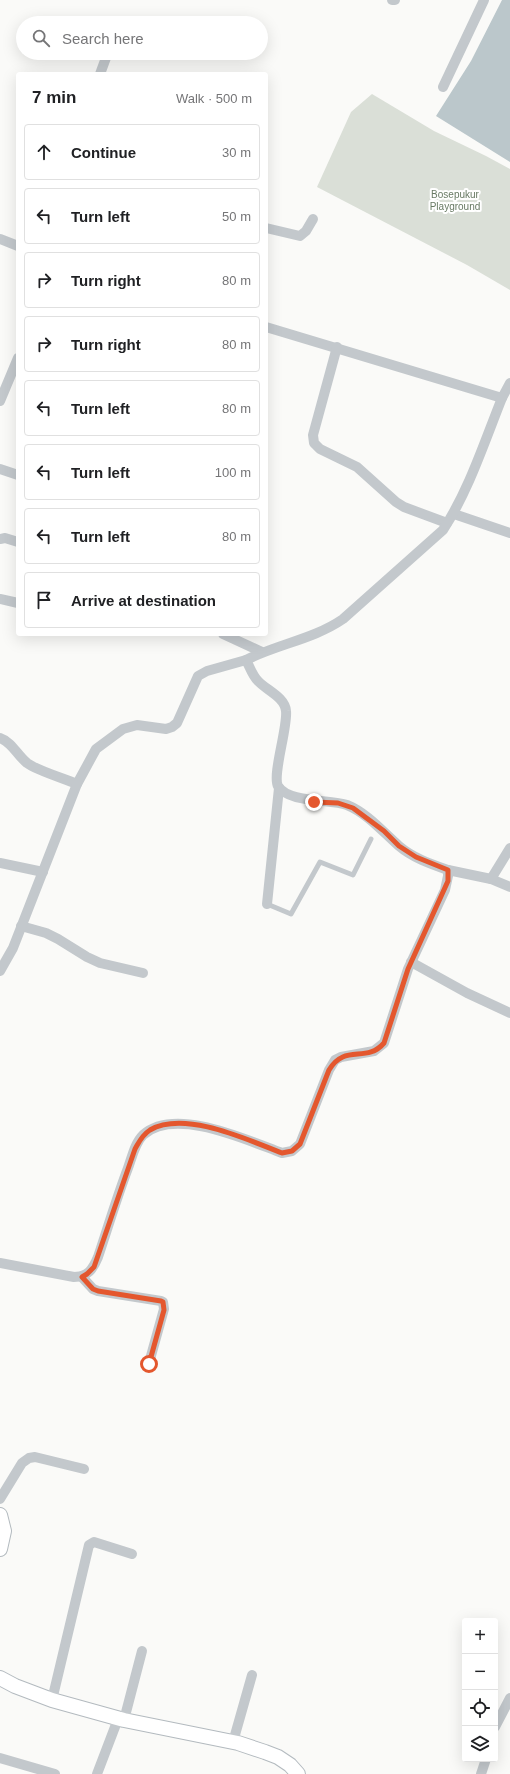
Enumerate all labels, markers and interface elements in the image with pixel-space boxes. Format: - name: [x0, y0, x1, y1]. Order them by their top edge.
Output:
- search box: [16, 16, 268, 60]
- icon: search: [30, 27, 52, 49]
- text: Search here: [62, 30, 144, 47]
- text: 7 min: [32, 88, 76, 107]
- text: Walk · 500 m: [176, 91, 252, 106]
- icon: ahead: [33, 141, 55, 163]
- text: Continue: [71, 144, 136, 161]
- text: 30 m: [222, 145, 251, 160]
- park label: Bosepukur Playground: [430, 189, 480, 212]
- icon: left: [33, 205, 55, 227]
- text: Turn left: [71, 208, 130, 225]
- text: 50 m: [222, 209, 251, 224]
- icon: right: [33, 269, 55, 291]
- text: Turn right: [71, 272, 141, 289]
- text: 80 m: [222, 273, 251, 288]
- icon: right: [33, 333, 55, 355]
- text: Turn right: [71, 336, 141, 353]
- text: 80 m: [222, 337, 251, 352]
- icon: left: [33, 397, 55, 419]
- text: Turn left: [71, 400, 130, 417]
- text: 80 m: [222, 401, 251, 416]
- icon: left: [33, 461, 55, 483]
- text: Turn left: [71, 464, 130, 481]
- text: 100 m: [215, 465, 251, 480]
- icon: left: [33, 525, 55, 547]
- text: Turn left: [71, 528, 130, 545]
- text: 80 m: [222, 529, 251, 544]
- icon: arrive: [33, 589, 55, 611]
- text: Arrive at destination: [71, 592, 216, 609]
- route end: [305, 793, 323, 811]
- route start: [140, 1355, 158, 1373]
- map controls: [462, 1618, 498, 1762]
- button: +: [462, 1618, 498, 1654]
- button: −: [462, 1654, 498, 1690]
- button: locate: [462, 1690, 498, 1726]
- button: layers: [462, 1726, 498, 1762]

